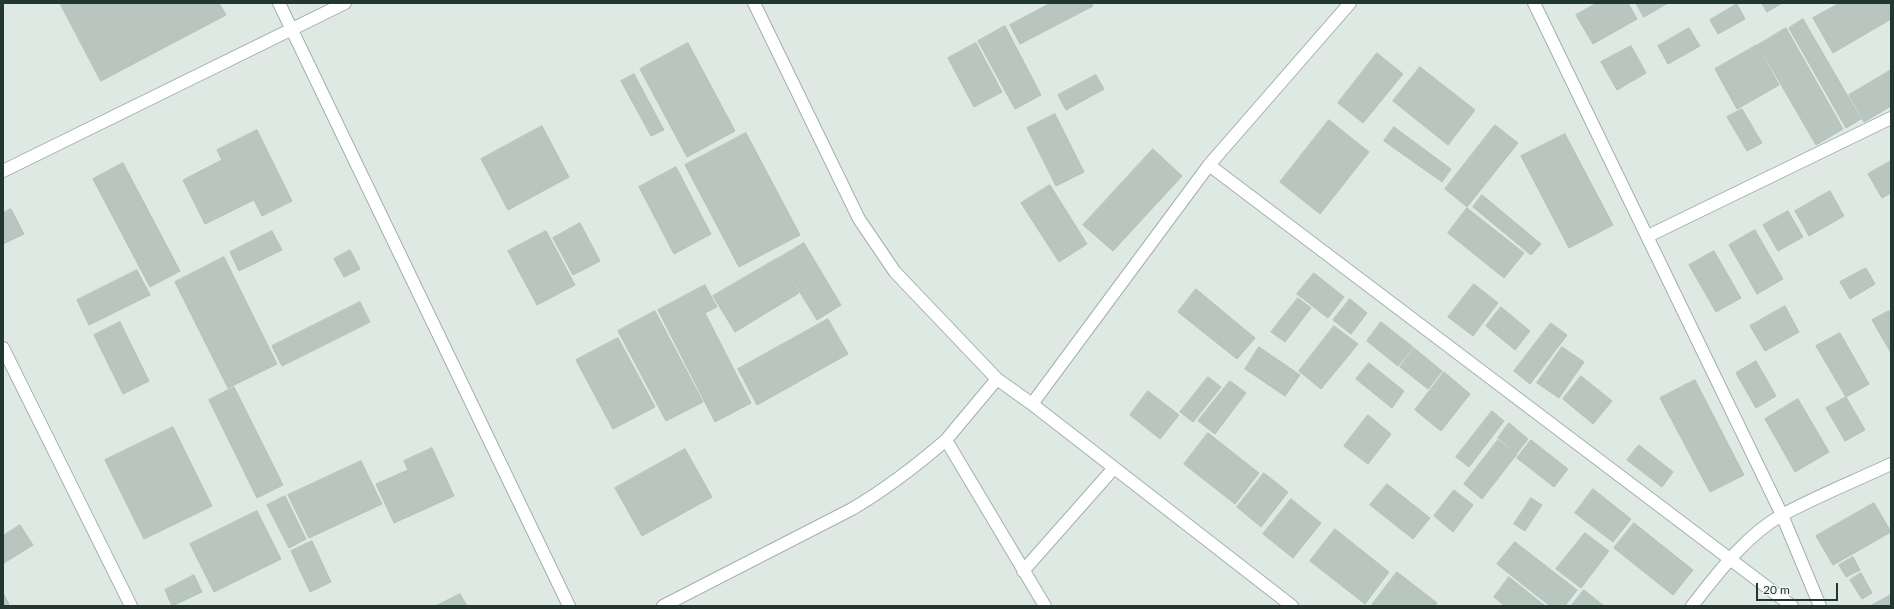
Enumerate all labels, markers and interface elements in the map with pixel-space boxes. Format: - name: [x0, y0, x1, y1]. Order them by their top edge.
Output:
- scale bar: [1758, 575, 1840, 601]
- text: 20 m: [1763, 582, 1790, 597]

